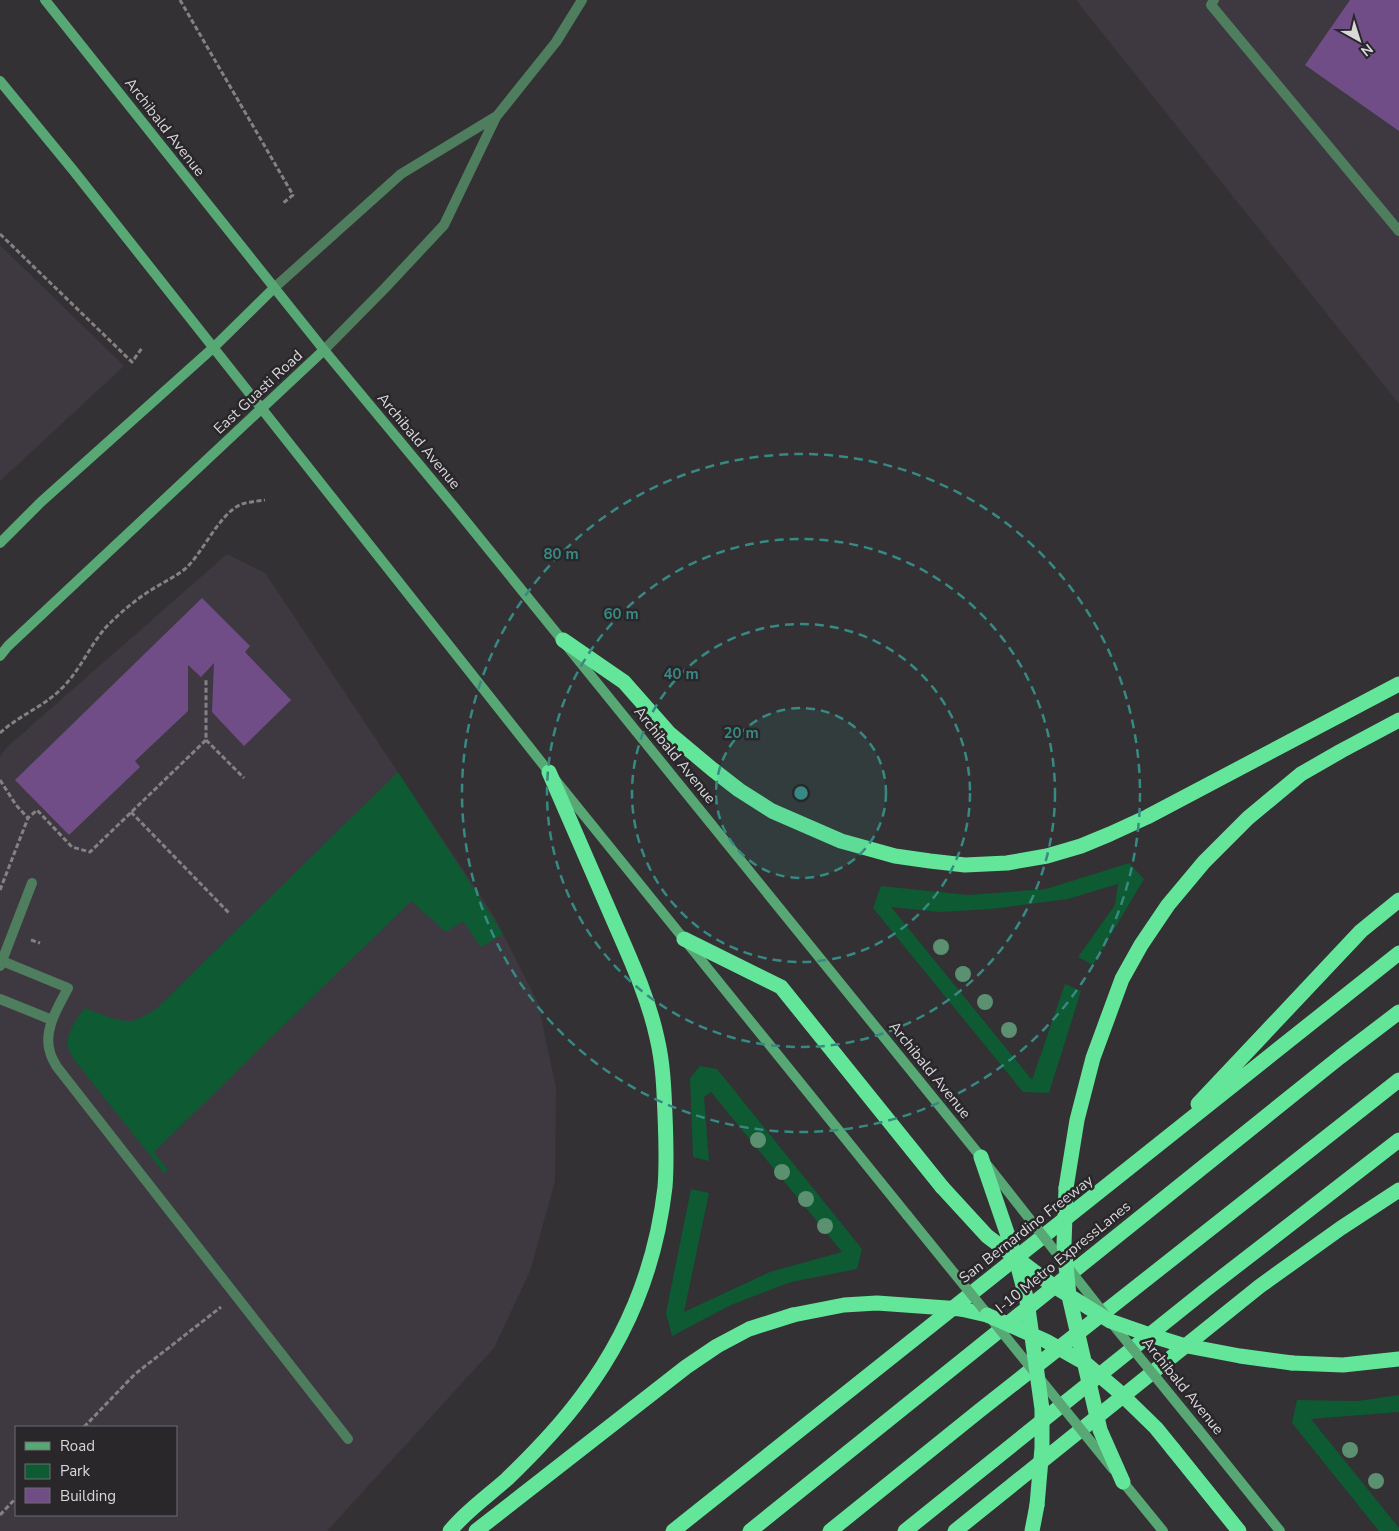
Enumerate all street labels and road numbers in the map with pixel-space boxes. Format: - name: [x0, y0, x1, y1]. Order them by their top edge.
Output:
- street label: Archibald Avenue: [120, 74, 210, 180]
- street label: East Guasti Road: [209, 346, 307, 438]
- street label: Archibald Avenue: [373, 389, 465, 493]
- street label: Archibald Avenue: [630, 702, 720, 808]
- street label: Archibald Avenue: [885, 1017, 975, 1123]
- street label: San Bernardino Freeway: [955, 1170, 1097, 1288]
- street label: I-10 Metro ExpressLanes: [991, 1196, 1135, 1318]
- street label: Archibald Avenue: [1138, 1333, 1228, 1439]

